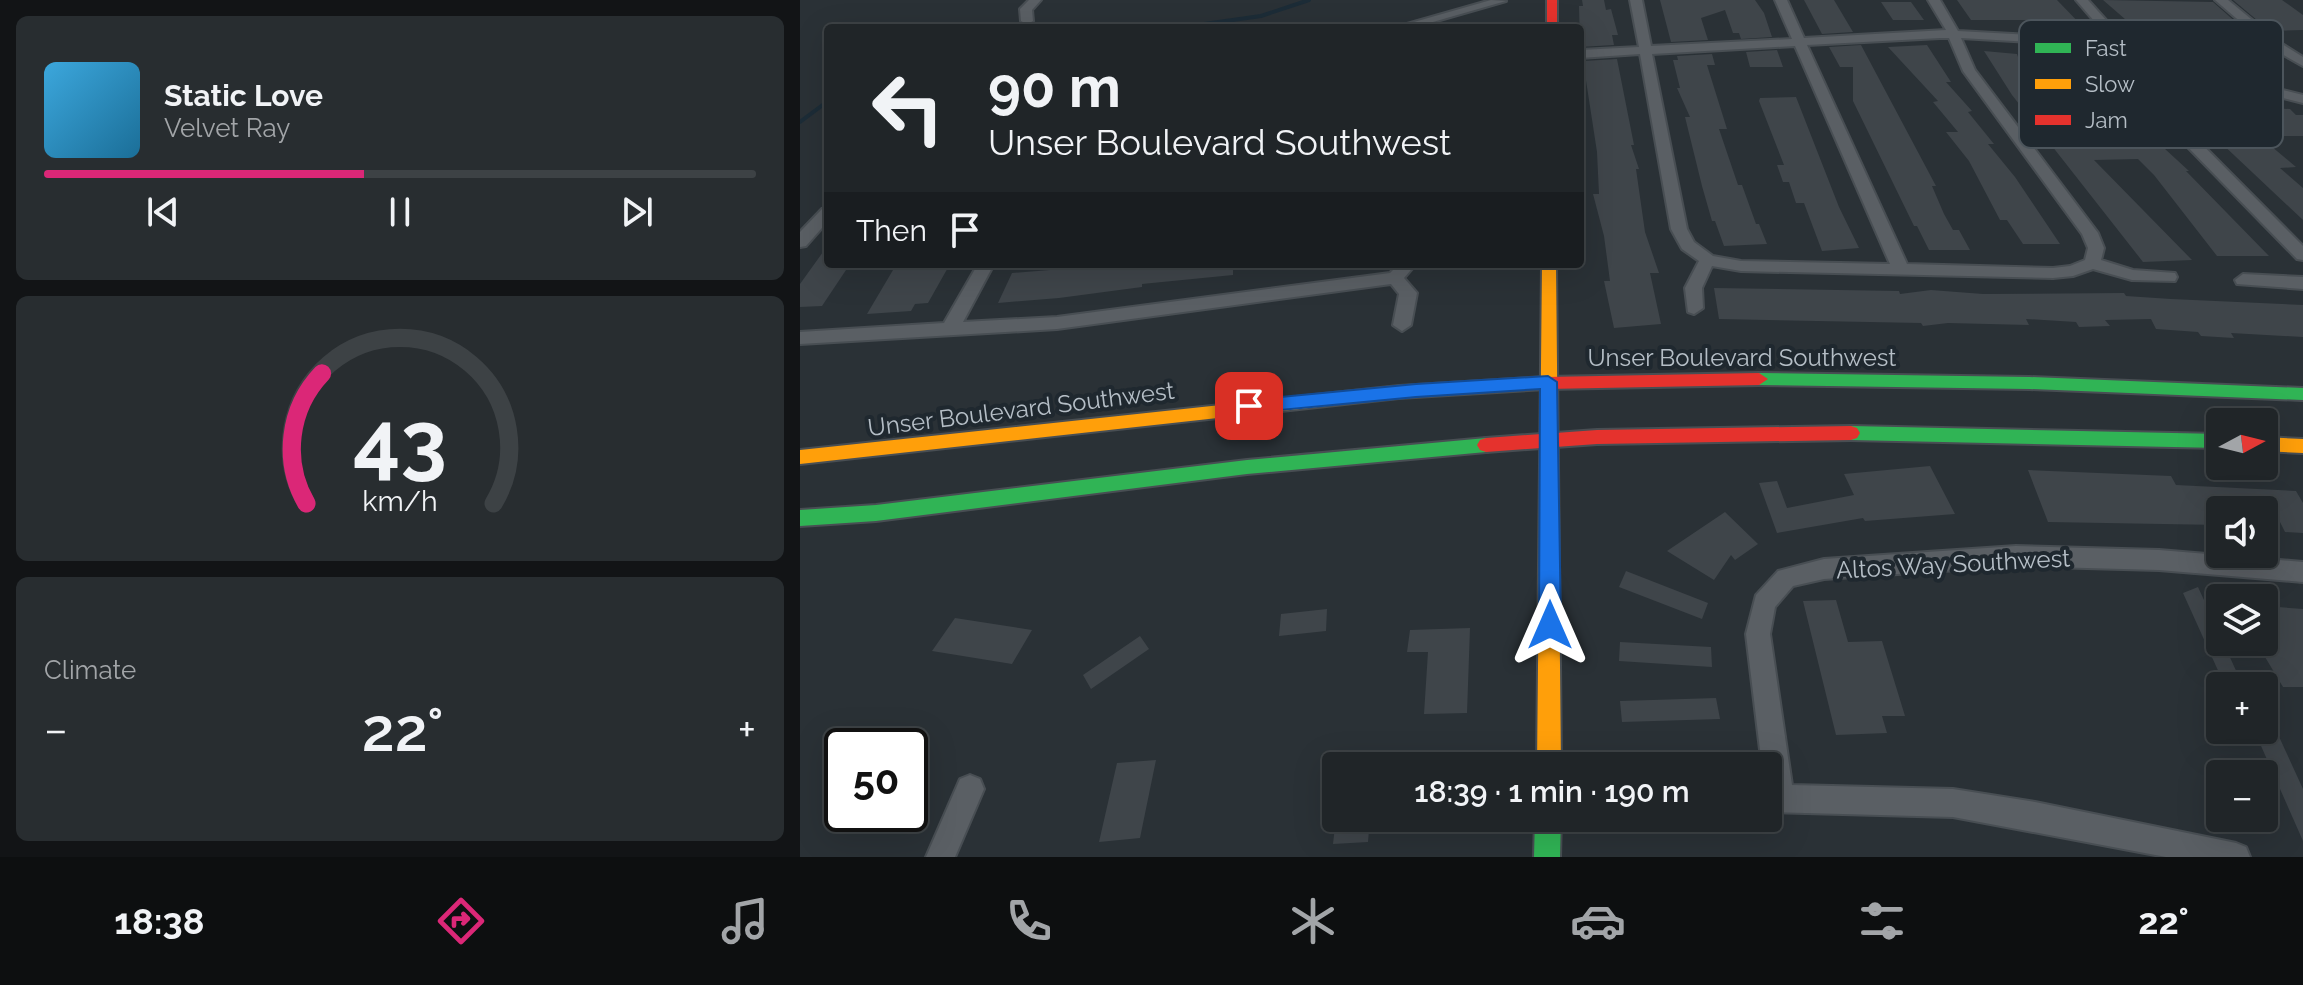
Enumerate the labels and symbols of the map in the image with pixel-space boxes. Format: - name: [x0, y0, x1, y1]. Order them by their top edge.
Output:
- legend: [2019, 20, 2283, 148]
- text: Fast: [2085, 35, 2127, 61]
- text: Slow: [2085, 71, 2135, 97]
- text: Jam: [2085, 107, 2128, 133]
- street label: Unser Boulevard Southwest: [1588, 343, 1896, 372]
- pin: [1215, 372, 1283, 440]
- street label: Unser Boulevard Southwest: [866, 376, 1176, 442]
- north arrow: [2206, 408, 2278, 480]
- street label: Altos Way Southwest: [1835, 543, 2071, 585]
- position arrow: [1508, 583, 1592, 667]
- speed limit sign: 50: [824, 728, 928, 832]

